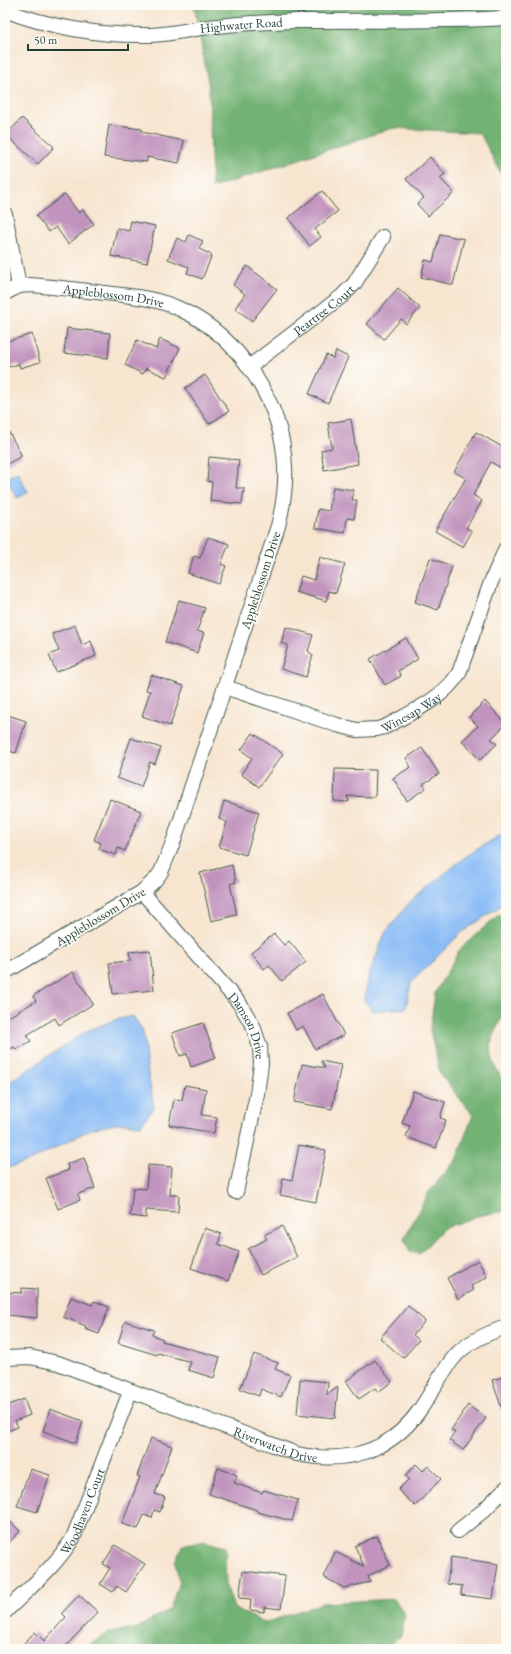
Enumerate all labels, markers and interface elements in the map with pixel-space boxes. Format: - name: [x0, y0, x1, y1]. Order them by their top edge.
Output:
- street label: Highwater Road: [199, 13, 283, 37]
- scale bar: [28, 26, 128, 52]
- text: 50 m: [34, 32, 58, 48]
- street label: Appleblossom Drive: [61, 280, 166, 311]
- street label: Peartree Court: [290, 281, 358, 339]
- street label: Appleblossom Drive: [236, 529, 284, 632]
- street label: Winesap Way: [378, 688, 445, 737]
- street label: Appleblossom Drive: [51, 883, 148, 950]
- street label: Damson Drive: [224, 989, 269, 1060]
- street label: Riverwatch Drive: [231, 1423, 318, 1466]
- street label: Woodhaven Court: [56, 1466, 108, 1558]

